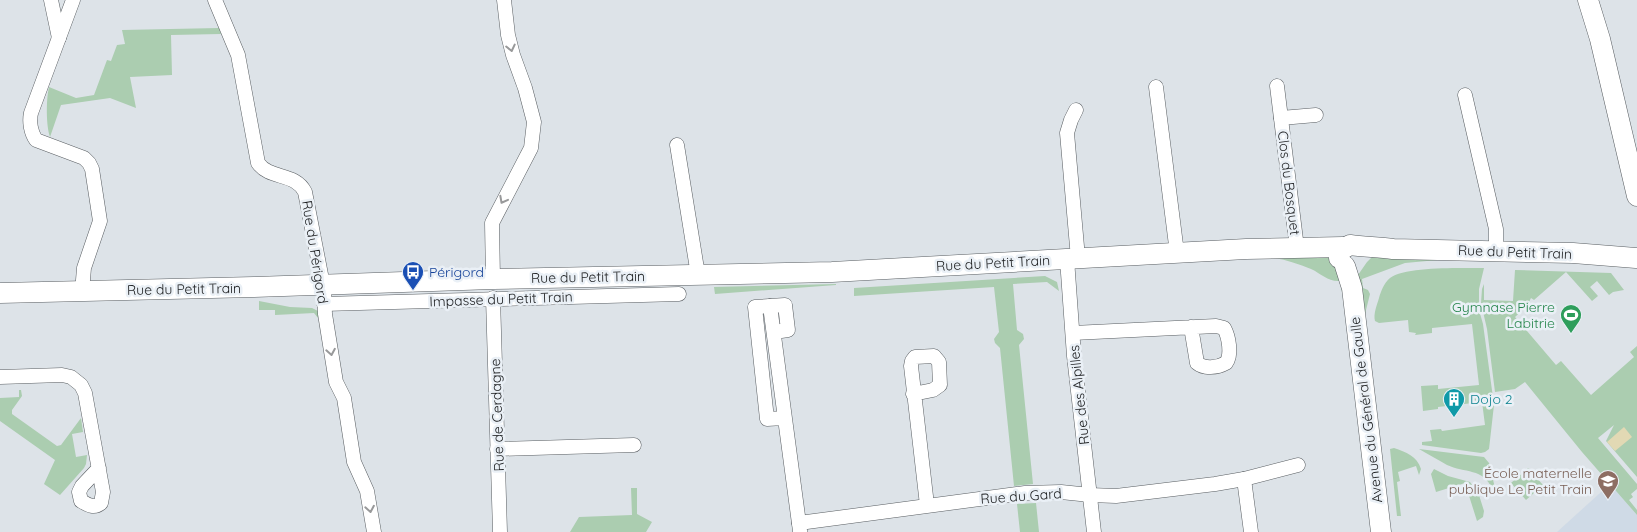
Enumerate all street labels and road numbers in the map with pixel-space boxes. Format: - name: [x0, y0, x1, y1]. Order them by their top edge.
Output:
- street label: Clos du Bosquet: [1274, 130, 1304, 236]
- street label: Rue du Périgord: [298, 199, 332, 305]
- street label: Rue du Petit Train: [1458, 241, 1572, 263]
- street label: Rue du Petit Train: [935, 251, 1051, 275]
- street label: Rue du Petit Train: [531, 267, 645, 287]
- street label: Rue du Petit Train: [127, 279, 241, 299]
- street label: Impasse du Petit Train: [429, 288, 573, 310]
- street label: Avenue du Général de Gaulle: [1346, 316, 1386, 504]
- street label: Rue des Alpilles: [1065, 344, 1093, 446]
- street label: Rue de Cerdagne: [486, 358, 508, 472]
- street label: Rue du Gard: [980, 484, 1062, 508]

